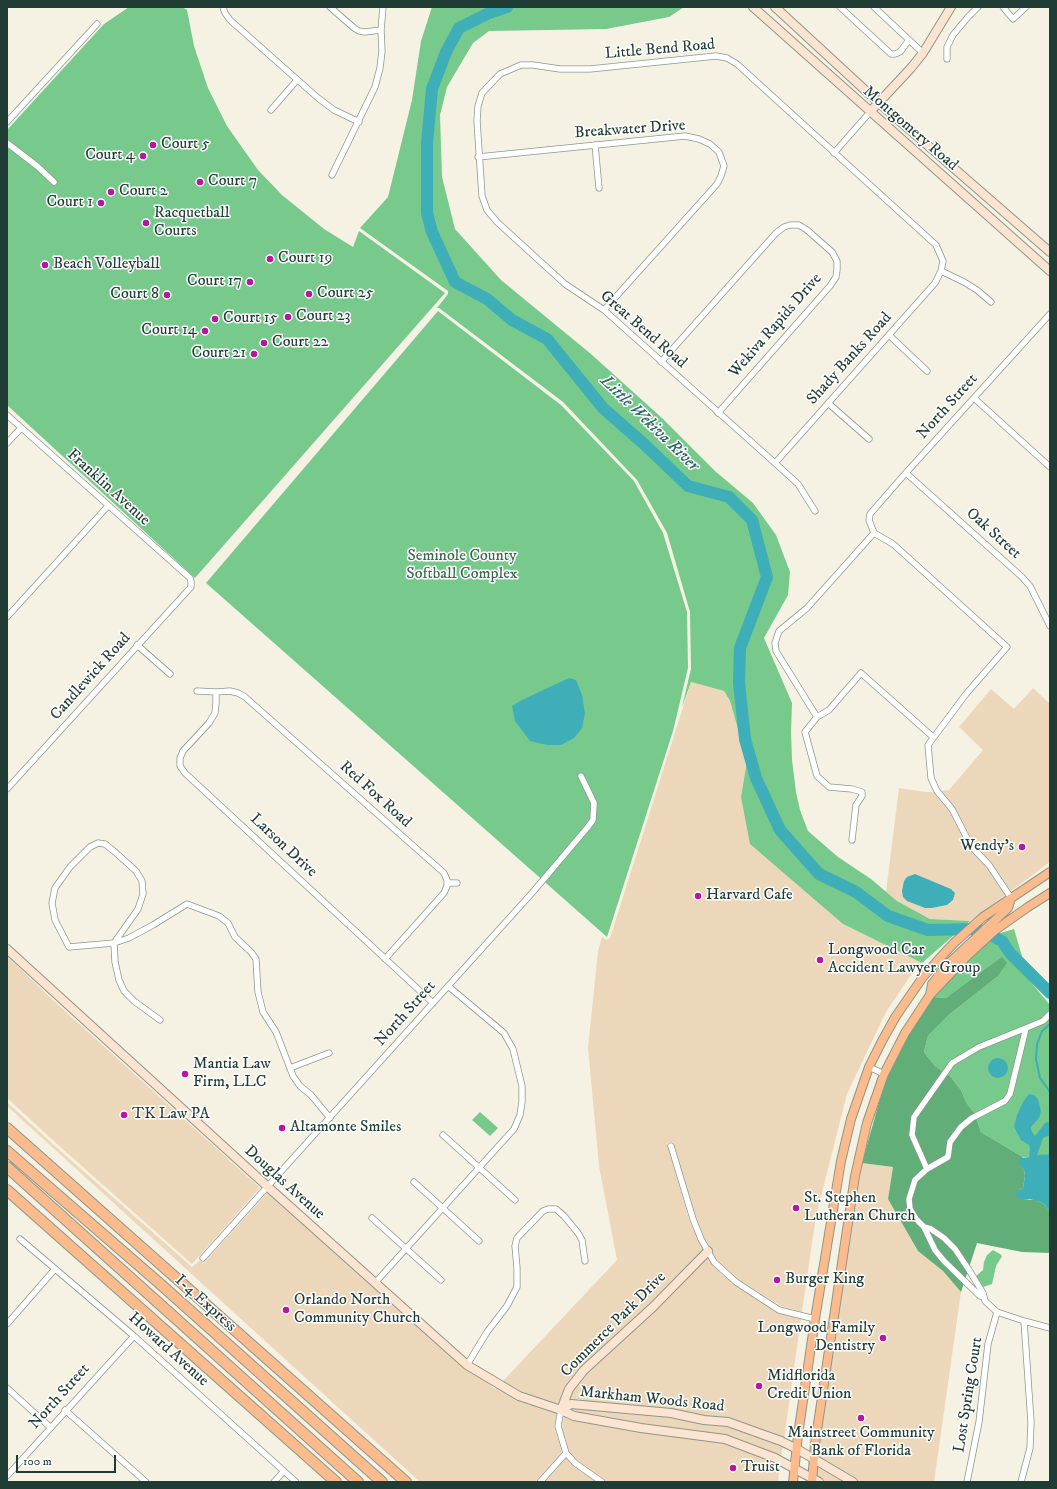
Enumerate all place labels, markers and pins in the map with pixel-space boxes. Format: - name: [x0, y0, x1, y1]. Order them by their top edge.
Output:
- place label: Court 5: [161, 135, 210, 155]
- marker: Court 5: [148, 140, 158, 150]
- place label: Court 4: [85, 146, 135, 166]
- marker: Court 4: [138, 151, 148, 161]
- place label: Court 7: [208, 172, 257, 192]
- marker: Court 7: [195, 177, 205, 187]
- place label: Court 2: [119, 182, 168, 202]
- marker: Court 2: [106, 187, 116, 197]
- place label: Court 1: [46, 193, 93, 213]
- marker: Court 1: [96, 198, 106, 208]
- place label: Racquetball Courts: [154, 204, 230, 242]
- marker: Racquetball Courts: [141, 218, 151, 228]
- place label: Court 19: [278, 249, 332, 269]
- marker: Court 19: [265, 254, 275, 264]
- place label: Beach Volleyball: [53, 255, 160, 275]
- marker: Beach Volleyball: [40, 260, 50, 270]
- place label: Court 17: [187, 272, 242, 292]
- marker: Court 17: [245, 277, 255, 287]
- place label: Court 25: [317, 284, 373, 304]
- place label: Court 8: [110, 285, 159, 305]
- marker: Court 25: [304, 289, 314, 299]
- marker: Court 8: [162, 290, 172, 300]
- place label: Court 23: [296, 307, 350, 327]
- place label: Court 15: [223, 309, 277, 329]
- marker: Court 23: [283, 312, 293, 322]
- marker: Court 15: [210, 314, 220, 324]
- place label: Court 14: [141, 321, 197, 341]
- marker: Court 14: [200, 326, 210, 336]
- place label: Court 22: [272, 333, 328, 353]
- marker: Court 22: [259, 338, 269, 348]
- place label: Court 21: [192, 344, 246, 364]
- marker: Court 21: [249, 349, 259, 359]
- place label: Wendy's: [960, 837, 1014, 857]
- marker: Wendy's: [1017, 842, 1027, 852]
- place label: Harvard Cafe: [706, 886, 793, 906]
- marker: Harvard Cafe: [693, 891, 703, 901]
- place label: Longwood Car Accident Lawyer Group: [828, 941, 980, 979]
- marker: Longwood Car Accident Lawyer Group: [815, 955, 825, 965]
- place label: Mantia Law Firm, LLC: [193, 1055, 271, 1093]
- marker: Mantia Law Firm, LLC: [180, 1069, 190, 1079]
- place label: TK Law PA: [132, 1105, 210, 1125]
- marker: TK Law PA: [119, 1110, 129, 1120]
- place label: Altamonte Smiles: [290, 1118, 401, 1138]
- marker: Altamonte Smiles: [277, 1123, 287, 1133]
- place label: St. Stephen Lutheran Church: [804, 1189, 916, 1227]
- marker: St. Stephen Lutheran Church: [791, 1203, 801, 1213]
- place label: Burger King: [785, 1270, 864, 1290]
- marker: Burger King: [772, 1275, 782, 1285]
- place label: Orlando North Community Church: [294, 1291, 421, 1329]
- marker: Orlando North Community Church: [281, 1305, 291, 1315]
- place label: Longwood Family Dentistry: [758, 1319, 875, 1357]
- marker: Longwood Family Dentistry: [878, 1333, 888, 1343]
- place label: Midflorida Credit Union: [767, 1367, 851, 1405]
- marker: Midflorida Credit Union: [754, 1381, 764, 1391]
- marker: Mainstreet Community Bank of Florida: [856, 1413, 866, 1423]
- place label: Mainstreet Community Bank of Florida: [787, 1424, 935, 1462]
- place label: Truist: [741, 1458, 780, 1478]
- marker: Truist: [728, 1463, 738, 1473]

